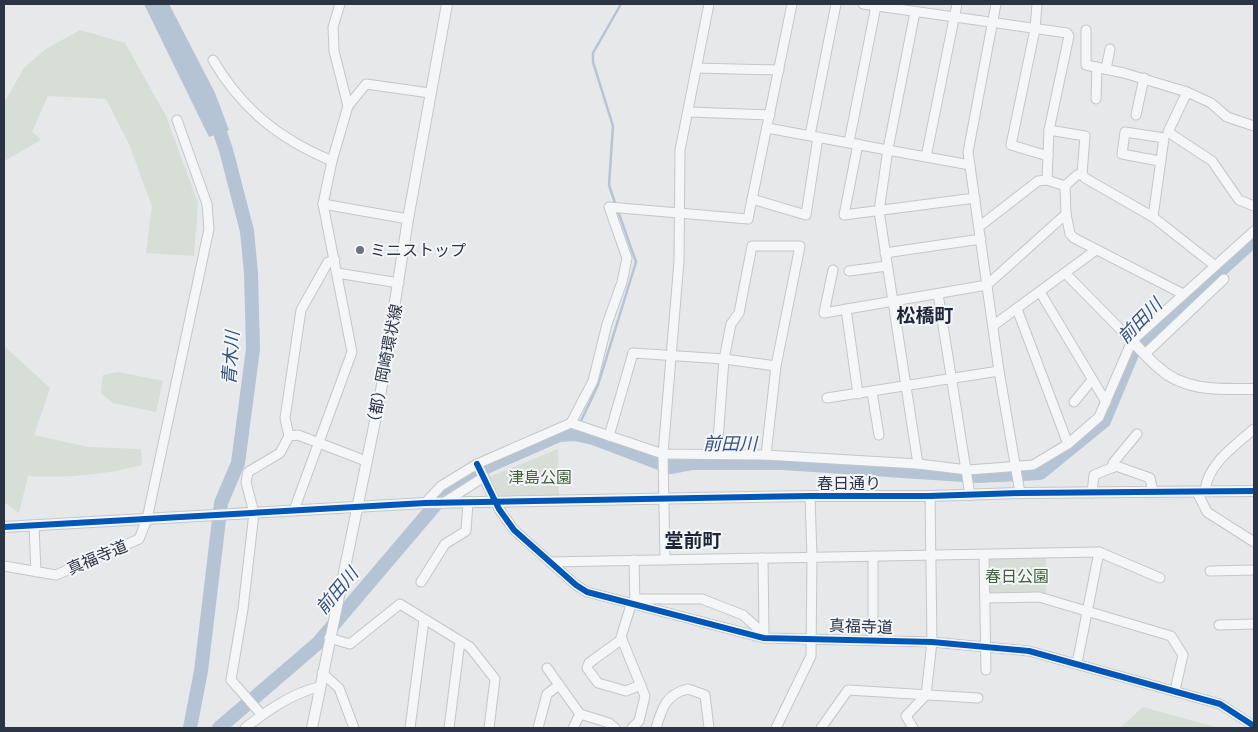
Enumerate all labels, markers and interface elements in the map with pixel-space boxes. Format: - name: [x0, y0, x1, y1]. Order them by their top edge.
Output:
- place label: ミニストップ: [370, 240, 466, 262]
- marker: ミニストップ: [354, 244, 366, 256]
- water label: 前田川: [1113, 292, 1169, 349]
- street label: （都）岡崎環状線: [362, 302, 408, 432]
- district label: 松橋町: [896, 303, 954, 330]
- water label: 青木川: [217, 328, 246, 386]
- water label: 前田川: [703, 432, 759, 457]
- park label: 津島公園: [508, 467, 572, 489]
- street label: 春日通り: [817, 473, 881, 495]
- district label: 堂前町: [664, 528, 722, 555]
- street label: 真福寺道: [64, 535, 131, 581]
- water label: 前田川: [310, 561, 366, 620]
- park label: 春日公園: [985, 566, 1049, 588]
- street label: 真福寺道: [829, 615, 893, 639]

